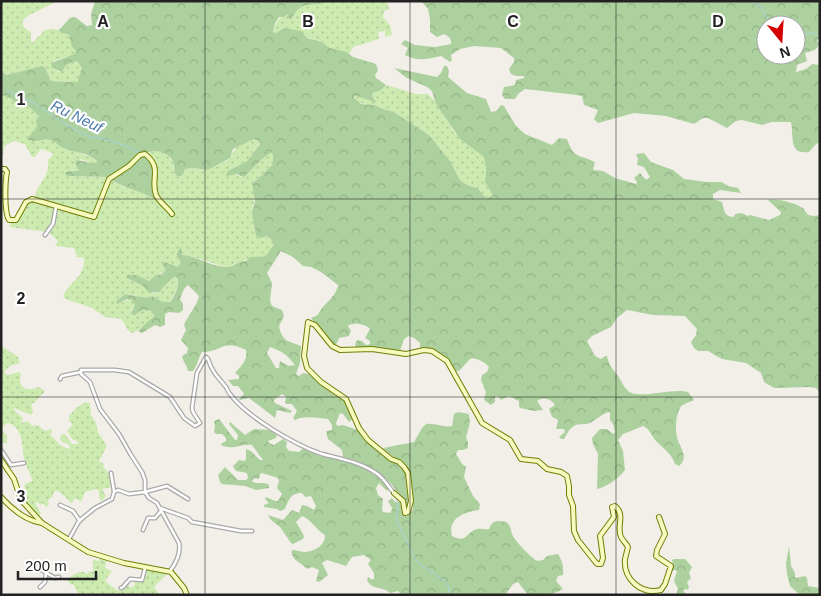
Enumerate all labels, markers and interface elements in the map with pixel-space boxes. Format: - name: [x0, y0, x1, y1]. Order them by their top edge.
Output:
- text: A: [97, 13, 109, 30]
- text: B: [302, 13, 314, 30]
- text: C: [507, 13, 519, 30]
- text: D: [712, 13, 724, 30]
- north arrow: [756, 15, 806, 65]
- text: N: [778, 43, 792, 62]
- text: 1: [17, 91, 26, 108]
- water label: Ru Neuf: [49, 96, 107, 137]
- text: 2: [17, 290, 26, 307]
- text: 3: [17, 488, 26, 505]
- scale bar: [18, 548, 95, 580]
- text: 200 m: [25, 557, 67, 574]

